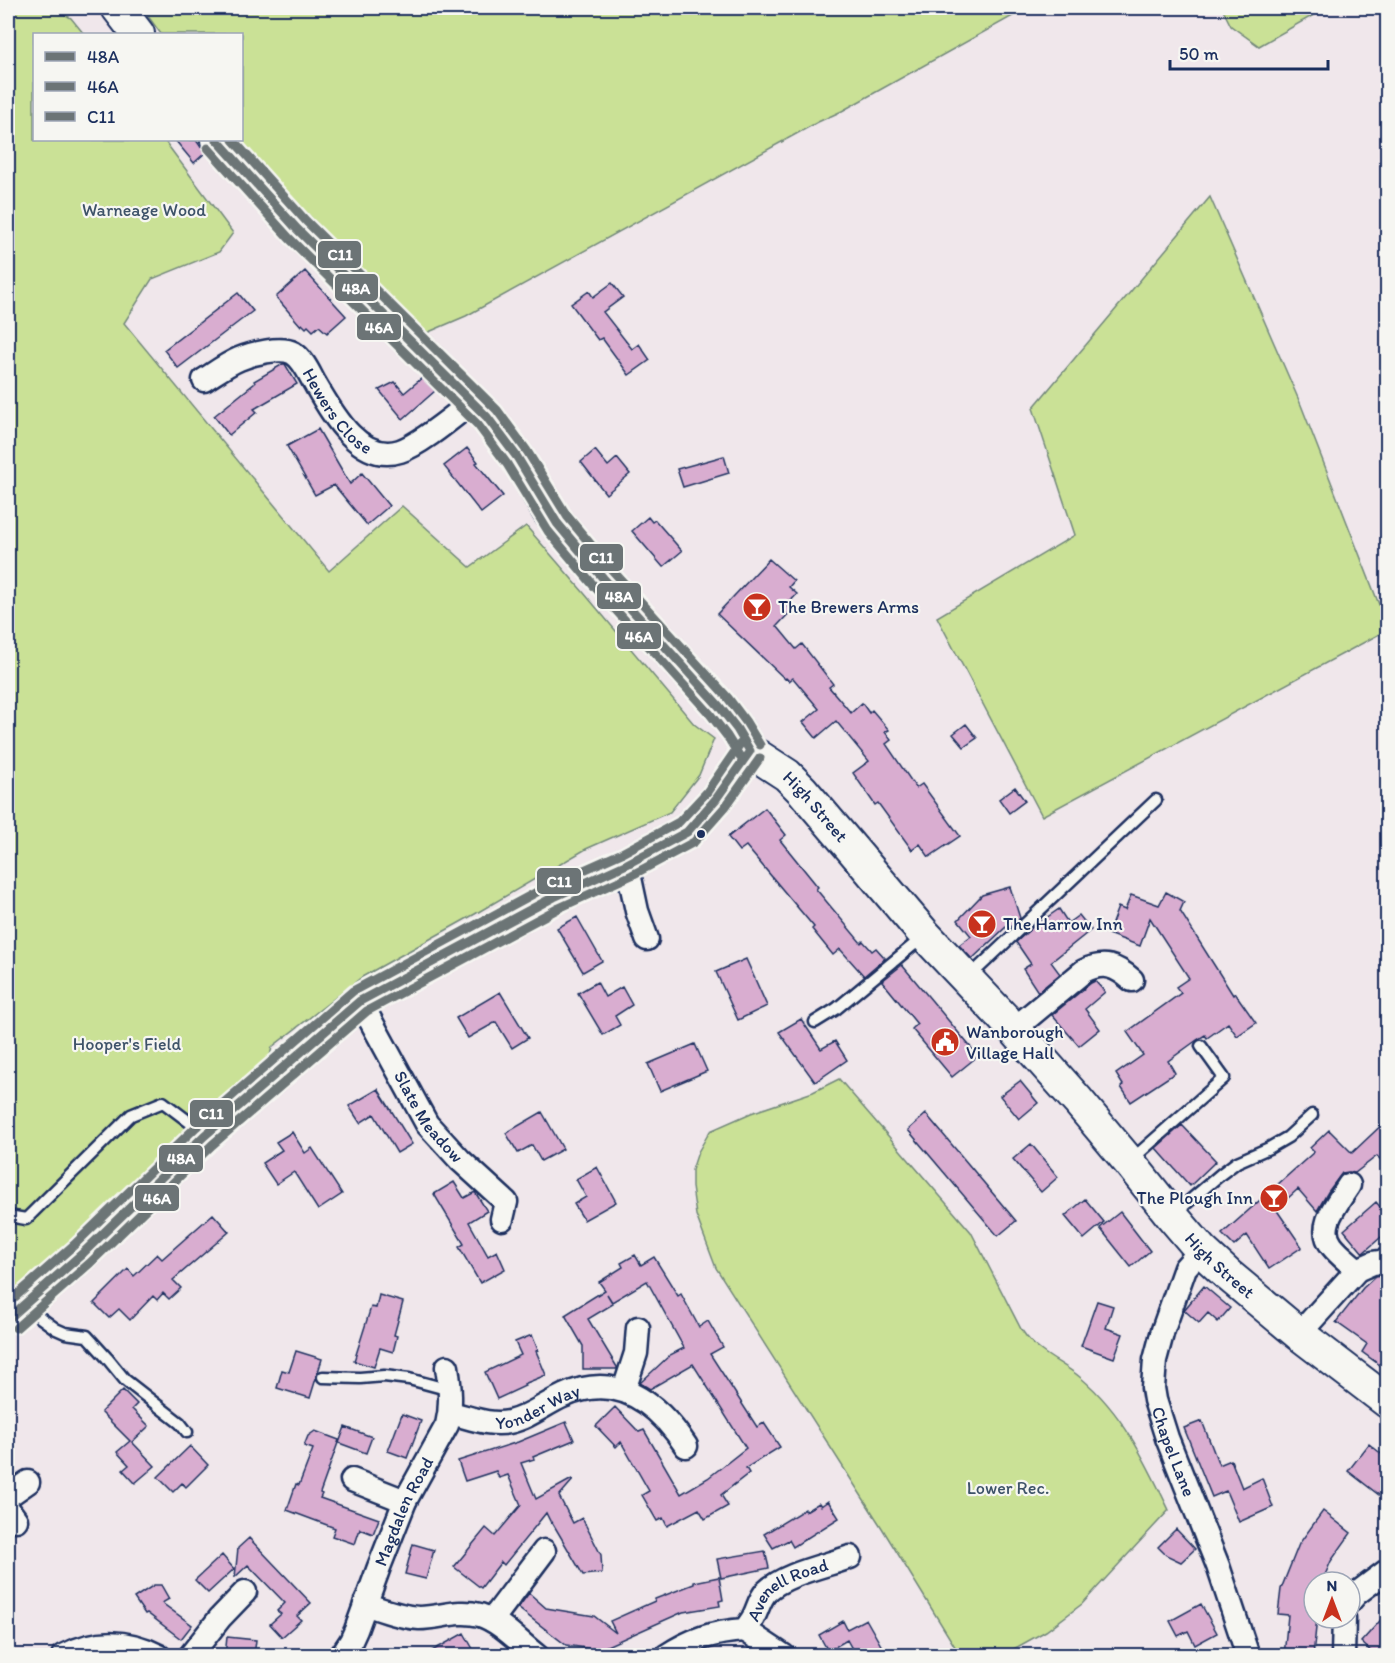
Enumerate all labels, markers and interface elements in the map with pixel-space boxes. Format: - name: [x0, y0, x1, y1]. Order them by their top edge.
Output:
- legend: [33, 33, 243, 141]
- scale bar: [1170, 33, 1328, 71]
- text: 50 m: [1179, 43, 1219, 65]
- text: 48A: [87, 46, 120, 68]
- text: 46A: [87, 76, 119, 98]
- text: C11: [87, 106, 115, 128]
- park label: Warneage Wood: [82, 199, 206, 221]
- line badge: C11: [317, 240, 362, 269]
- text: C11: [327, 245, 353, 264]
- line badge: 48A: [334, 273, 379, 302]
- text: 48A: [342, 279, 371, 298]
- line badge: 46A: [356, 313, 402, 341]
- text: 46A: [365, 318, 394, 337]
- street label: Hewers Close: [298, 364, 376, 459]
- line badge: C11: [579, 543, 624, 572]
- text: C11: [588, 548, 614, 567]
- line badge: 48A: [596, 582, 642, 610]
- text: 48A: [605, 587, 634, 606]
- bar icon: The Brewers Arms: [741, 591, 773, 623]
- place label: The Brewers Arms: [778, 596, 919, 618]
- line badge: 46A: [616, 622, 662, 650]
- text: 46A: [625, 627, 654, 646]
- street label: High Street: [778, 766, 853, 847]
- unlabelled marker: [695, 828, 707, 840]
- line badge: C11: [536, 867, 582, 895]
- text: C11: [546, 872, 572, 891]
- bar icon: The Harrow Inn: [966, 908, 998, 940]
- place label: The Harrow Inn: [1003, 913, 1123, 935]
- place label: Wanborough Village Hall: [966, 1021, 1063, 1064]
- public building icon: Wanborough Village Hall: [929, 1026, 961, 1058]
- park label: Hooper's Field: [73, 1033, 182, 1055]
- street label: Slate Meadow: [389, 1067, 468, 1167]
- line badge: C11: [189, 1099, 234, 1128]
- text: C11: [198, 1104, 224, 1123]
- line badge: 48A: [158, 1144, 204, 1173]
- text: 48A: [167, 1149, 196, 1168]
- bar icon: The Plough Inn: [1258, 1182, 1290, 1214]
- line badge: 46A: [134, 1184, 180, 1212]
- place label: The Plough Inn: [1137, 1187, 1253, 1209]
- text: 46A: [143, 1189, 172, 1208]
- street label: High Street: [1180, 1228, 1259, 1303]
- street label: Yonder Way: [495, 1379, 583, 1434]
- street label: Chapel Lane: [1147, 1404, 1200, 1500]
- street label: Magdalen Road: [369, 1453, 438, 1569]
- park label: Lower Rec.: [967, 1477, 1049, 1499]
- street label: Avenell Road: [742, 1554, 831, 1625]
- north arrow: [1302, 1570, 1362, 1630]
- text: N: [1327, 1576, 1337, 1595]

